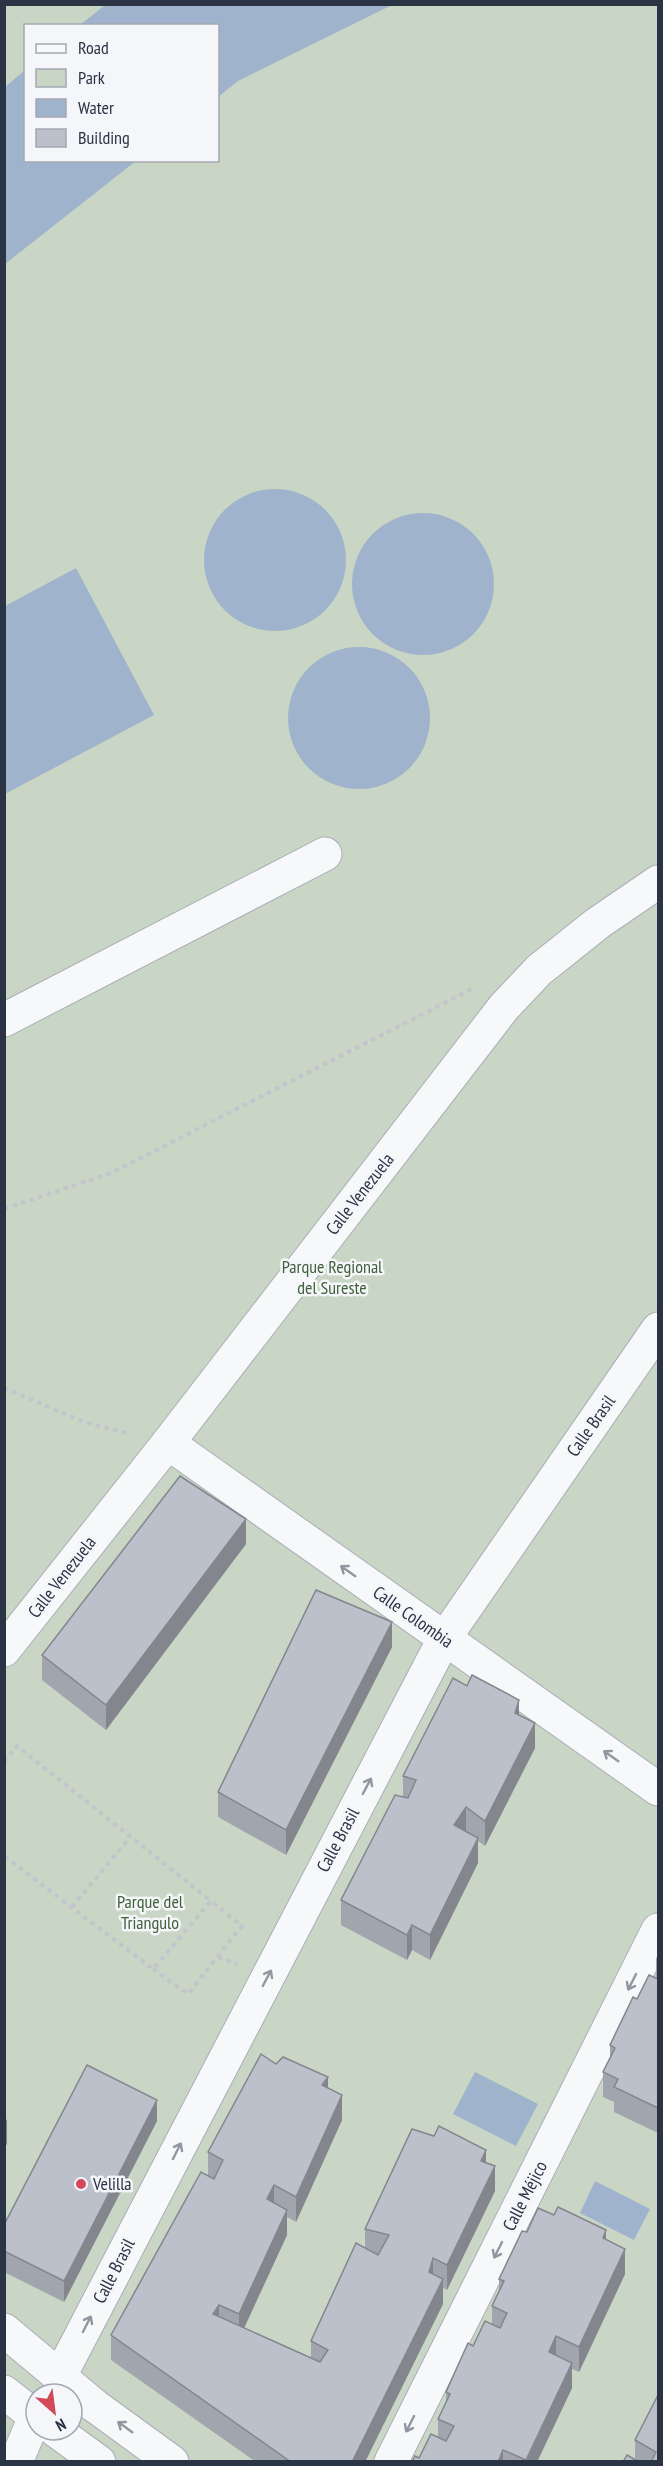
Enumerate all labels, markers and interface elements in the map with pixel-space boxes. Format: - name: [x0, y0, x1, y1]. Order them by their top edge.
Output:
- legend: [24, 24, 219, 162]
- text: Road: [78, 36, 109, 59]
- text: Park: [78, 66, 105, 89]
- text: Water: [78, 96, 114, 119]
- text: Building: [78, 126, 130, 149]
- street label: Calle Venezuela: [320, 1148, 399, 1239]
- park label: Parque Regional del Sureste: [282, 1255, 383, 1299]
- street label: Calle Brasil: [561, 1390, 620, 1461]
- street label: Calle Venezuela: [22, 1531, 101, 1622]
- one-way arrow: [340, 1565, 357, 1577]
- street label: Calle Colombia: [369, 1581, 458, 1653]
- one-way arrow: [603, 1750, 619, 1762]
- one-way arrow: [361, 1778, 373, 1796]
- street label: Calle Brasil: [311, 1803, 364, 1876]
- park label: Parque del Triangulo: [117, 1890, 184, 1934]
- one-way arrow: [261, 1969, 273, 1987]
- one-way arrow: [626, 1973, 638, 1991]
- one-way arrow: [171, 2142, 183, 2160]
- street label: Calle Méjico: [497, 2157, 552, 2235]
- place label: Velilla: [92, 2172, 132, 2195]
- marker: Velilla: [74, 2177, 88, 2191]
- street label: Calle Brasil: [87, 2234, 140, 2307]
- one-way arrow: [491, 2241, 503, 2259]
- one-way arrow: [81, 2315, 93, 2333]
- north arrow: [24, 2382, 84, 2442]
- text: N: [53, 2414, 70, 2436]
- one-way arrow: [404, 2415, 415, 2433]
- one-way arrow: [117, 2421, 133, 2433]

